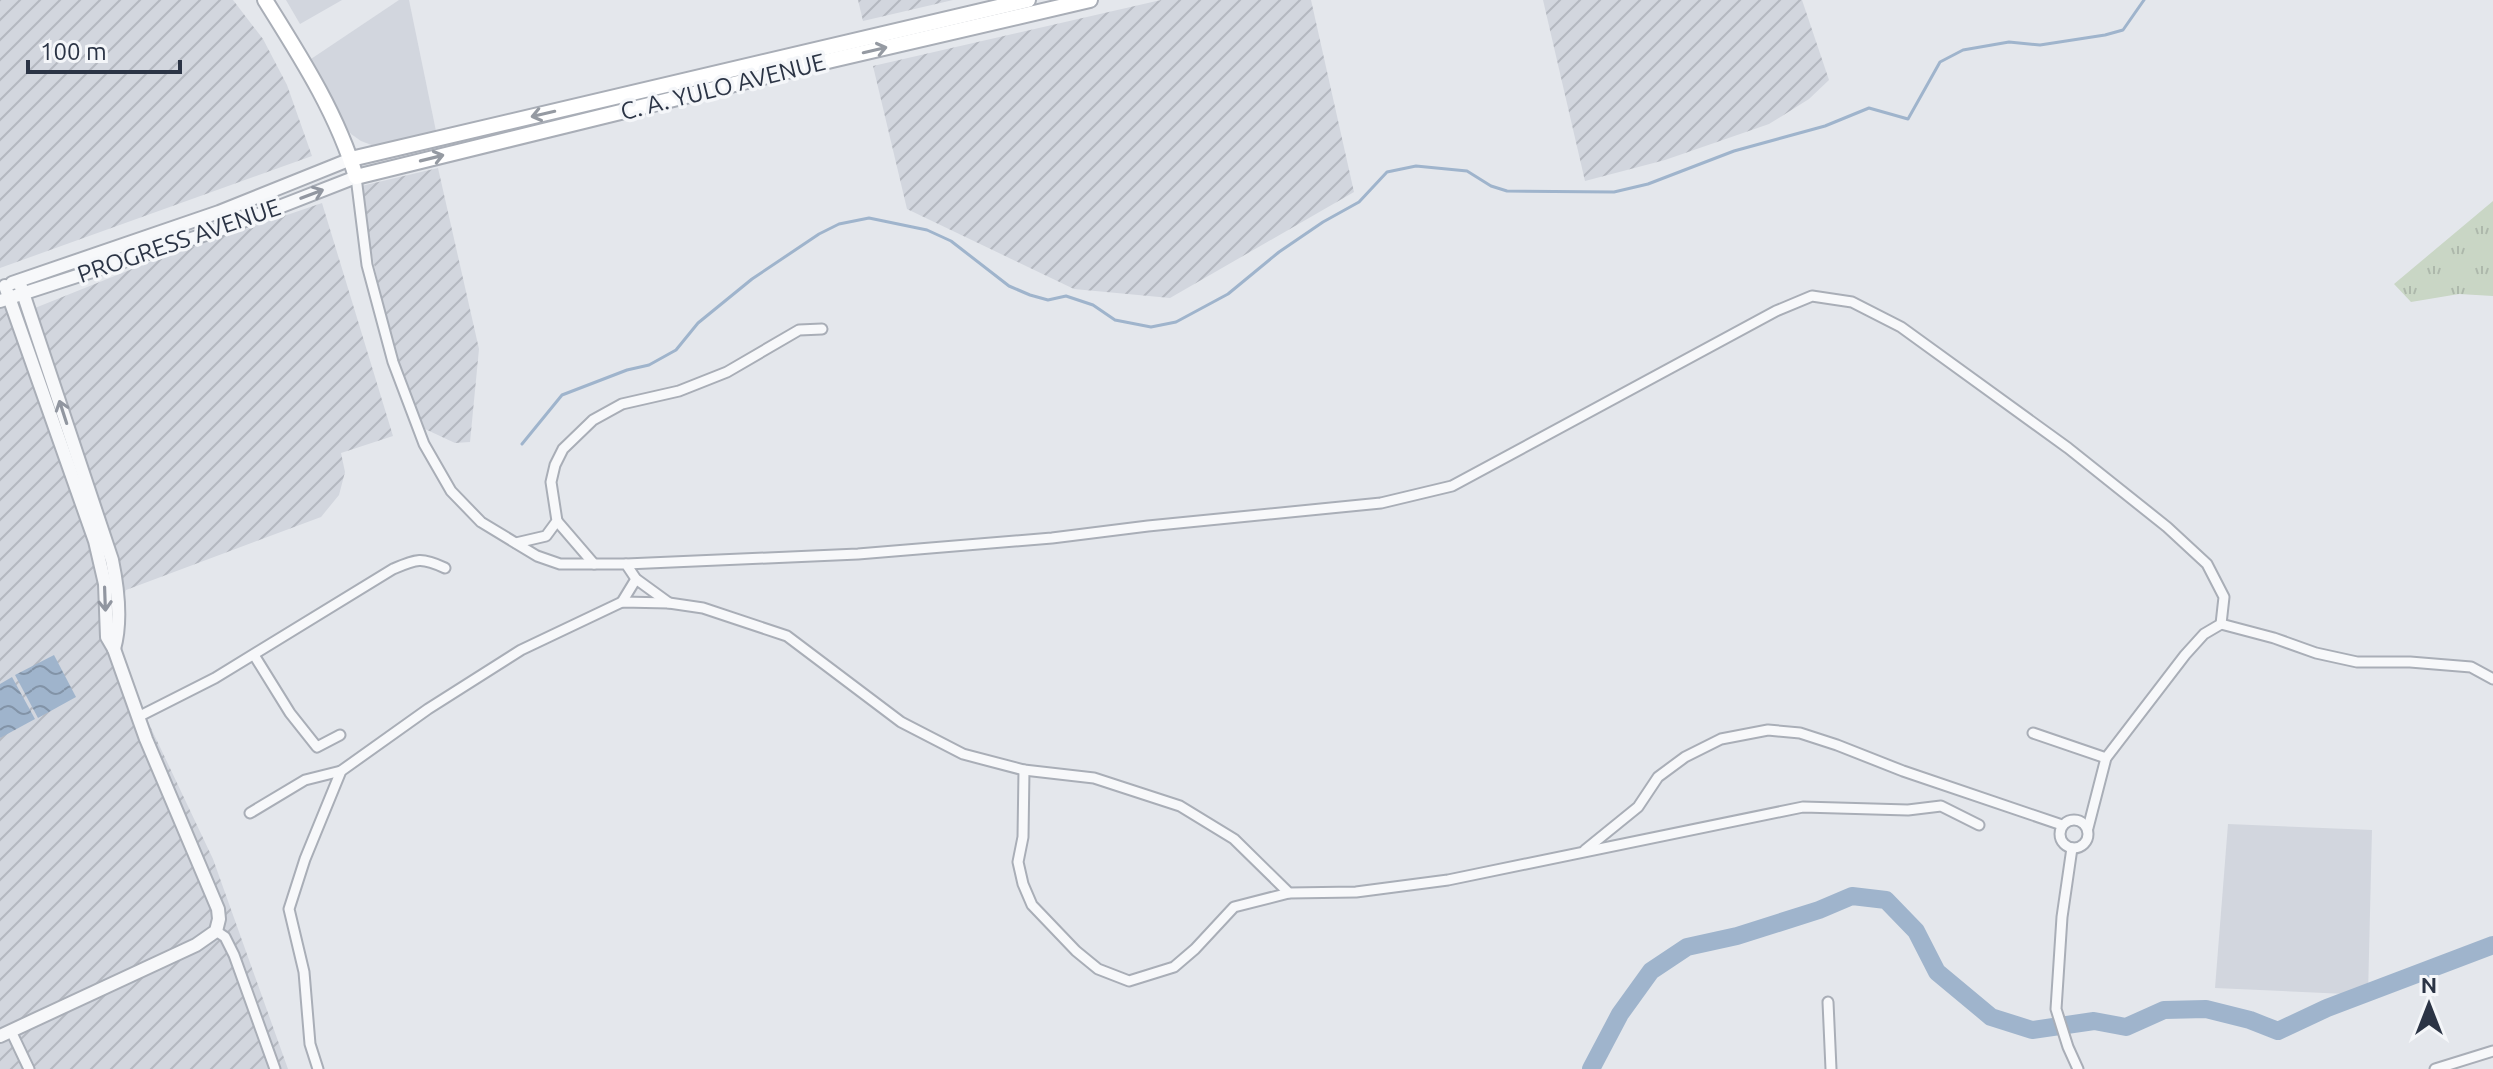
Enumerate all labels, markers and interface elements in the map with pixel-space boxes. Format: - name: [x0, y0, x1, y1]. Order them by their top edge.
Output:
- scale bar: [28, 24, 180, 74]
- text: 100 m: [40, 38, 107, 65]
- one-way arrow: [861, 41, 887, 56]
- street label: C. A. YULO AVENUE: [618, 48, 828, 125]
- one-way arrow: [531, 107, 556, 122]
- one-way arrow: [418, 150, 444, 165]
- one-way arrow: [299, 186, 324, 200]
- street label: PROGRESS AVENUE: [74, 193, 284, 288]
- one-way arrow: [54, 400, 69, 425]
- one-way arrow: [98, 585, 113, 612]
- north arrow: [2389, 965, 2469, 1045]
- text: N: [2421, 972, 2437, 997]

